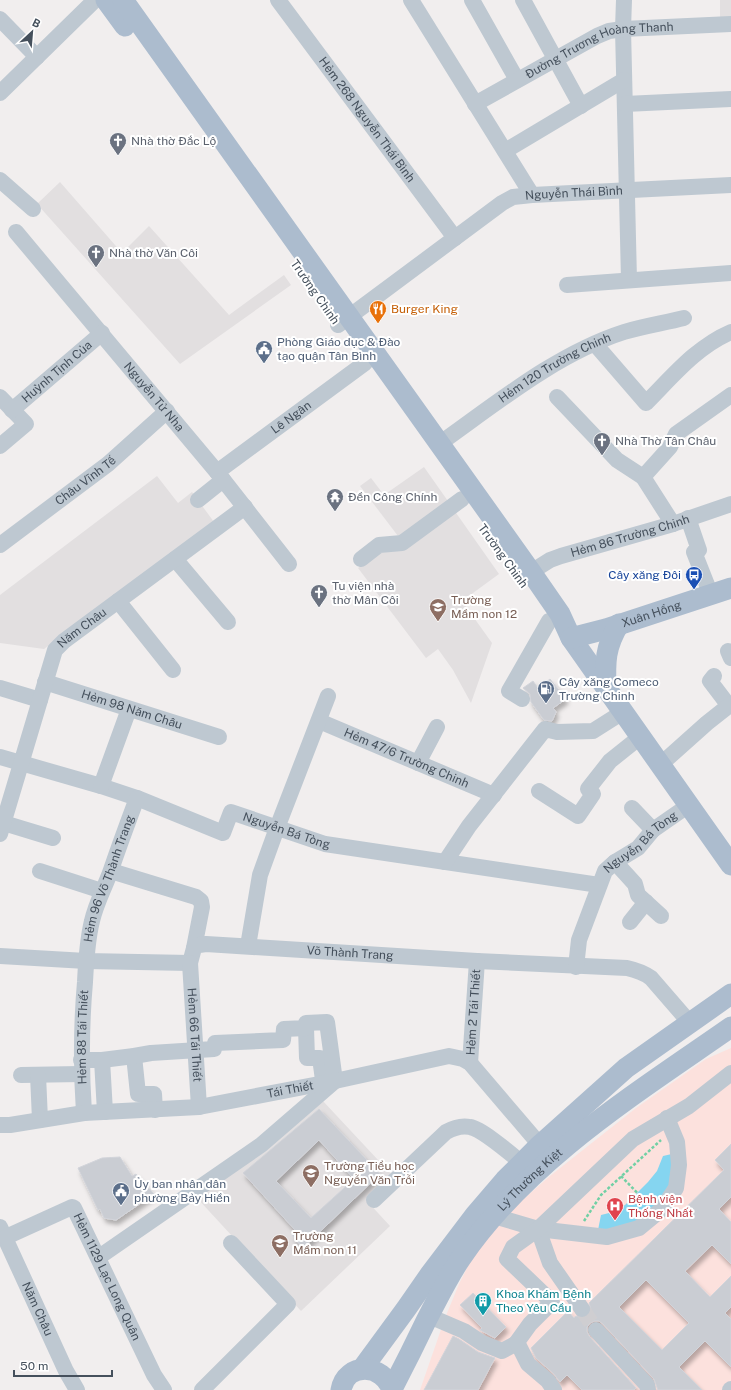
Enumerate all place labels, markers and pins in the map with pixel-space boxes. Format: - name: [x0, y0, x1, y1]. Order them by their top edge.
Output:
- church icon: Nhà thờ Đắc Lộ: [108, 131, 128, 156]
- place label: Nhà thờ Đắc Lộ: [131, 134, 216, 148]
- church icon: Nhà thờ Văn Côi: [86, 243, 106, 268]
- place label: Nhà thờ Văn Côi: [109, 246, 198, 260]
- restaurant icon: Burger King: [368, 299, 388, 324]
- place label: Burger King: [391, 302, 458, 316]
- place label: Phòng Giáo dục & Đào tạo quận Tân Bình: [277, 335, 401, 363]
- public building icon: Phòng Giáo dục & Đào tạo quận Tân Bình: [254, 339, 274, 364]
- church icon: Nhà Thờ Tân Châu: [592, 431, 612, 456]
- place label: Nhà Thờ Tân Châu: [615, 434, 716, 448]
- temple icon: Đền Công Chính: [325, 487, 345, 512]
- place label: Đền Công Chính: [348, 490, 438, 504]
- bus stop icon: Cây xăng Đôi: [684, 565, 704, 590]
- place label: Cây xăng Đôi: [608, 568, 681, 582]
- place label: Tu viện nhà thờ Mân Côi: [332, 579, 399, 607]
- church icon: Tu viện nhà thờ Mân Côi: [309, 583, 329, 608]
- place label: Trường Mầm non 12: [451, 593, 517, 621]
- school or university icon: Trường Mầm non 12: [428, 597, 448, 622]
- place label: Cây xăng Comeco Trường Chinh: [559, 675, 659, 703]
- fuel station icon: Cây xăng Comeco Trường Chinh: [536, 679, 556, 704]
- place label: Trường Tiểu học Nguyễn Văn Trỗi: [324, 1159, 415, 1187]
- school or university icon: Trường Tiểu học Nguyễn Văn Trỗi: [301, 1163, 321, 1188]
- place label: Ủy ban nhân dân phường Bảy Hiền: [134, 1176, 230, 1205]
- public building icon: Ủy ban nhân dân phường Bảy Hiền: [111, 1181, 131, 1206]
- place label: Bệnh viện Thống Nhất: [628, 1192, 693, 1220]
- hospital icon: Bệnh viện Thống Nhất: [605, 1196, 625, 1221]
- place label: Trường Mầm non 11: [293, 1229, 357, 1257]
- school or university icon: Trường Mầm non 11: [270, 1233, 290, 1258]
- place label: Khoa Khám Bệnh Theo Yêu Cầu: [496, 1287, 591, 1315]
- building icon: Khoa Khám Bệnh Theo Yêu Cầu: [473, 1291, 493, 1316]

